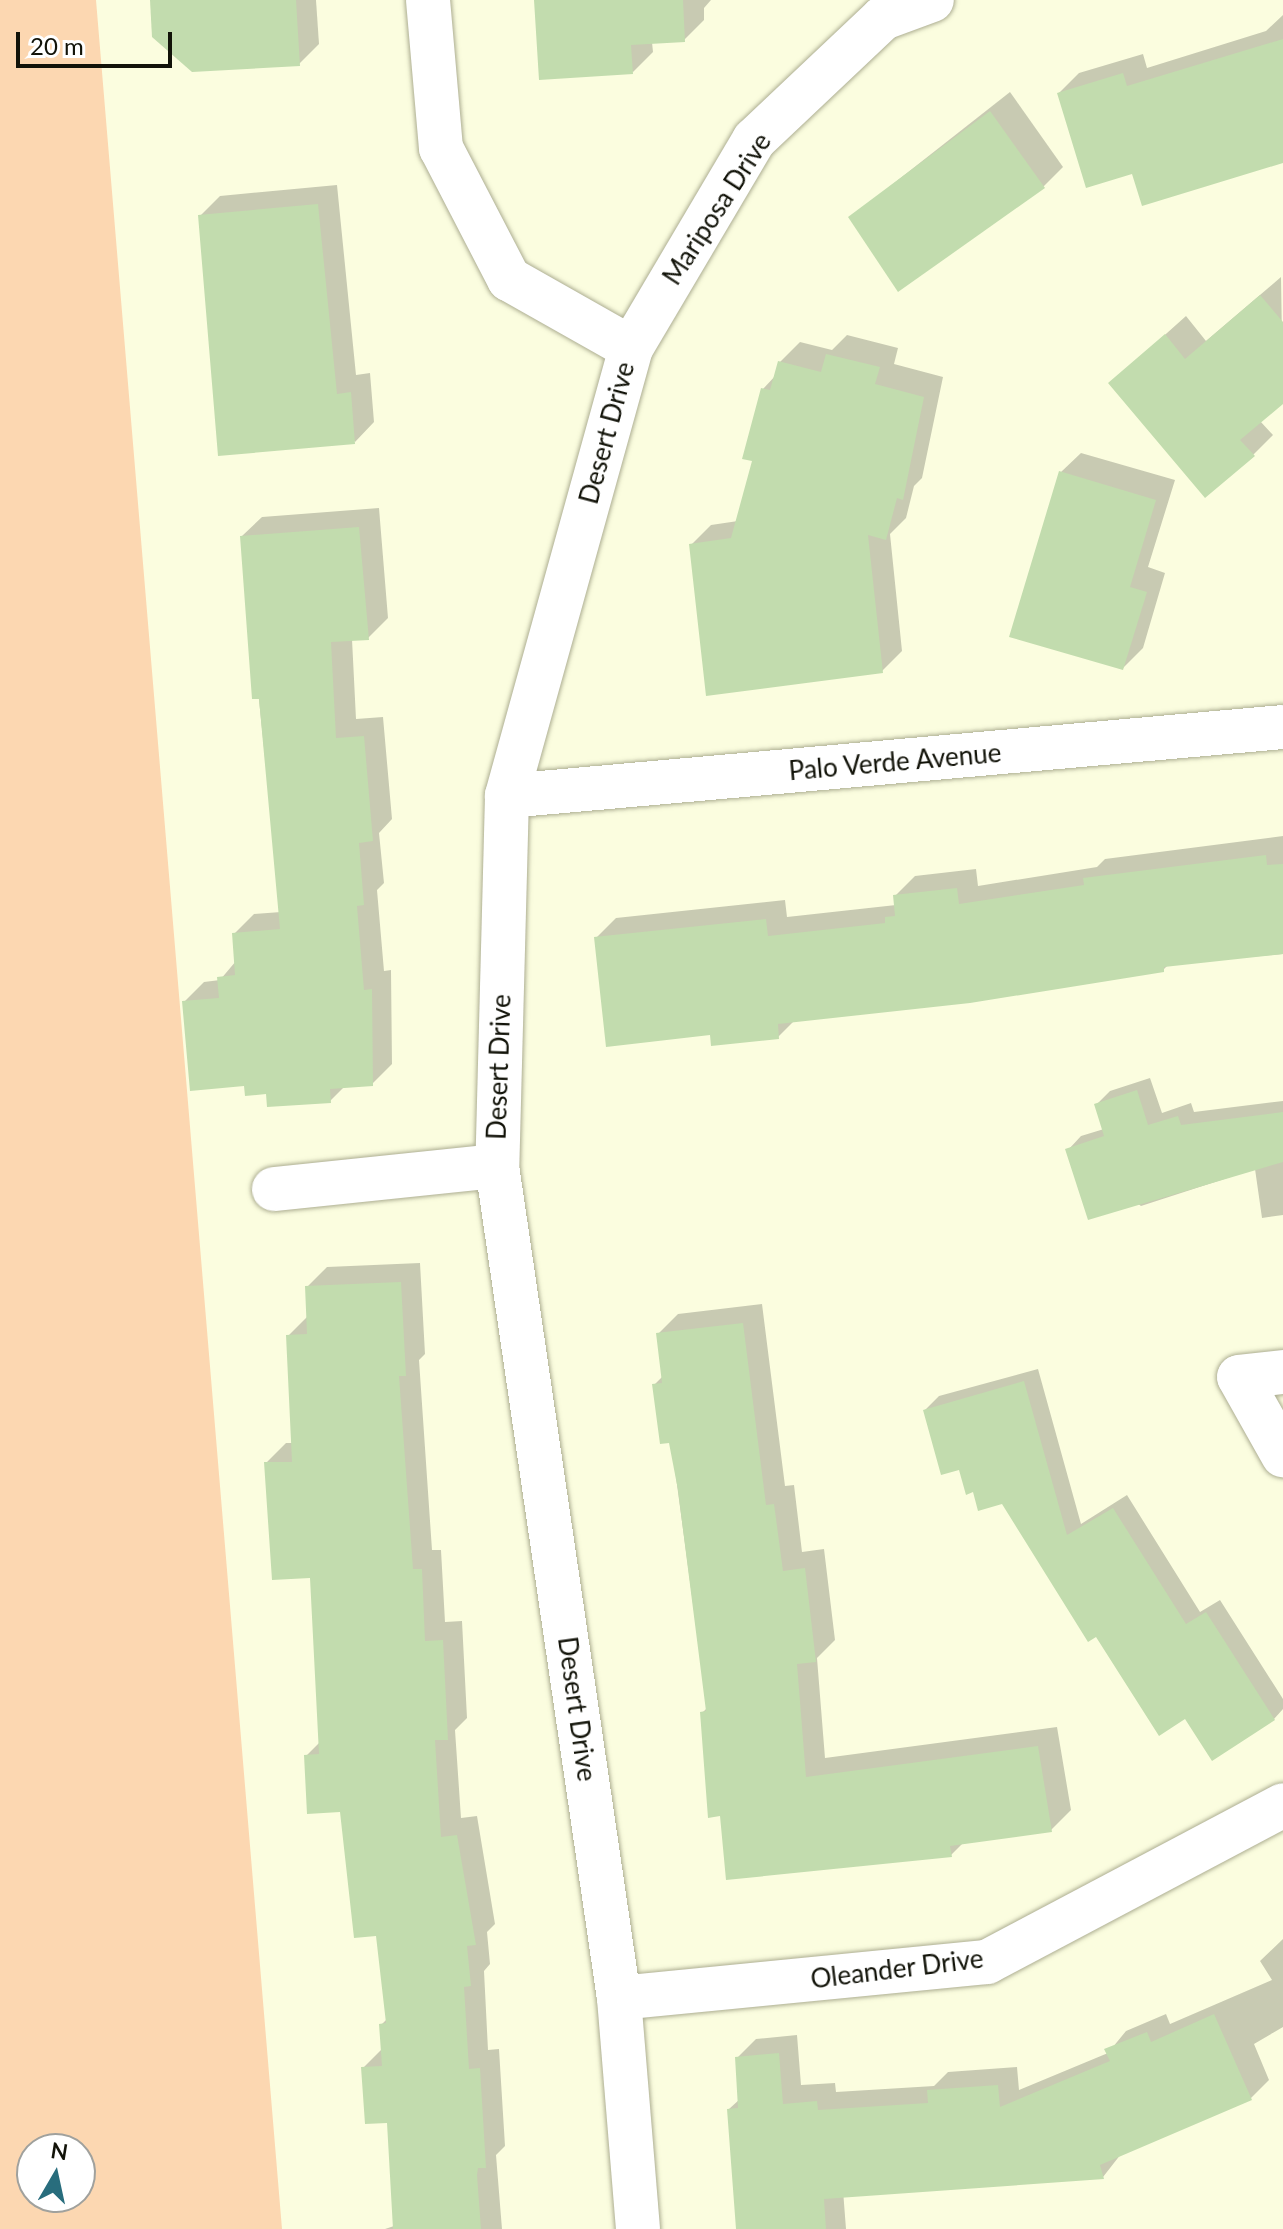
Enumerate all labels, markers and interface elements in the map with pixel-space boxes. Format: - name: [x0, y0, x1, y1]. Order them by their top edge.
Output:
- scale bar: [20, 16, 176, 66]
- text: 20 m: [30, 31, 84, 60]
- street label: Mariposa Drive: [656, 127, 778, 291]
- street label: Desert Drive: [573, 359, 641, 507]
- street label: Palo Verde Avenue: [787, 737, 1003, 787]
- street label: Desert Drive: [481, 994, 517, 1140]
- street label: Desert Drive: [551, 1635, 603, 1783]
- street label: Oleander Drive: [809, 1943, 985, 1995]
- north arrow: [16, 2133, 96, 2213]
- text: N: [49, 2136, 70, 2165]

